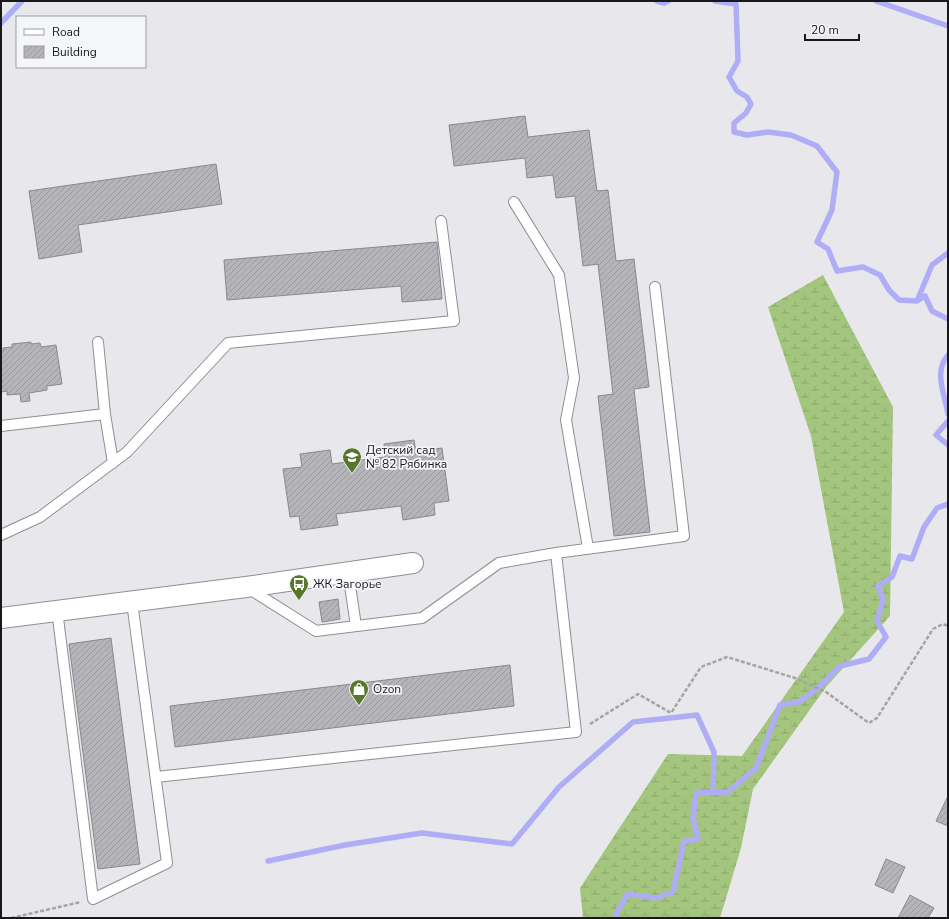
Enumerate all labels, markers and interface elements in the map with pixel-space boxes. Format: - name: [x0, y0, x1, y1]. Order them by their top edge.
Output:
- legend: [16, 16, 146, 68]
- scale bar: [805, 16, 859, 42]
- text: 20 m: [811, 22, 839, 38]
- text: Road: [52, 24, 80, 40]
- text: Building: [52, 44, 97, 60]
- place label: Детский сад № 82 Рябинка: [366, 442, 447, 472]
- school or university icon: Детский сад № 82 Рябинка: [341, 446, 363, 474]
- bus stop icon: ЖК Загорье: [288, 573, 310, 601]
- place label: ЖК Загорье: [313, 576, 382, 592]
- shop icon: Ozon: [348, 678, 370, 706]
- place label: Ozon: [373, 681, 401, 697]

